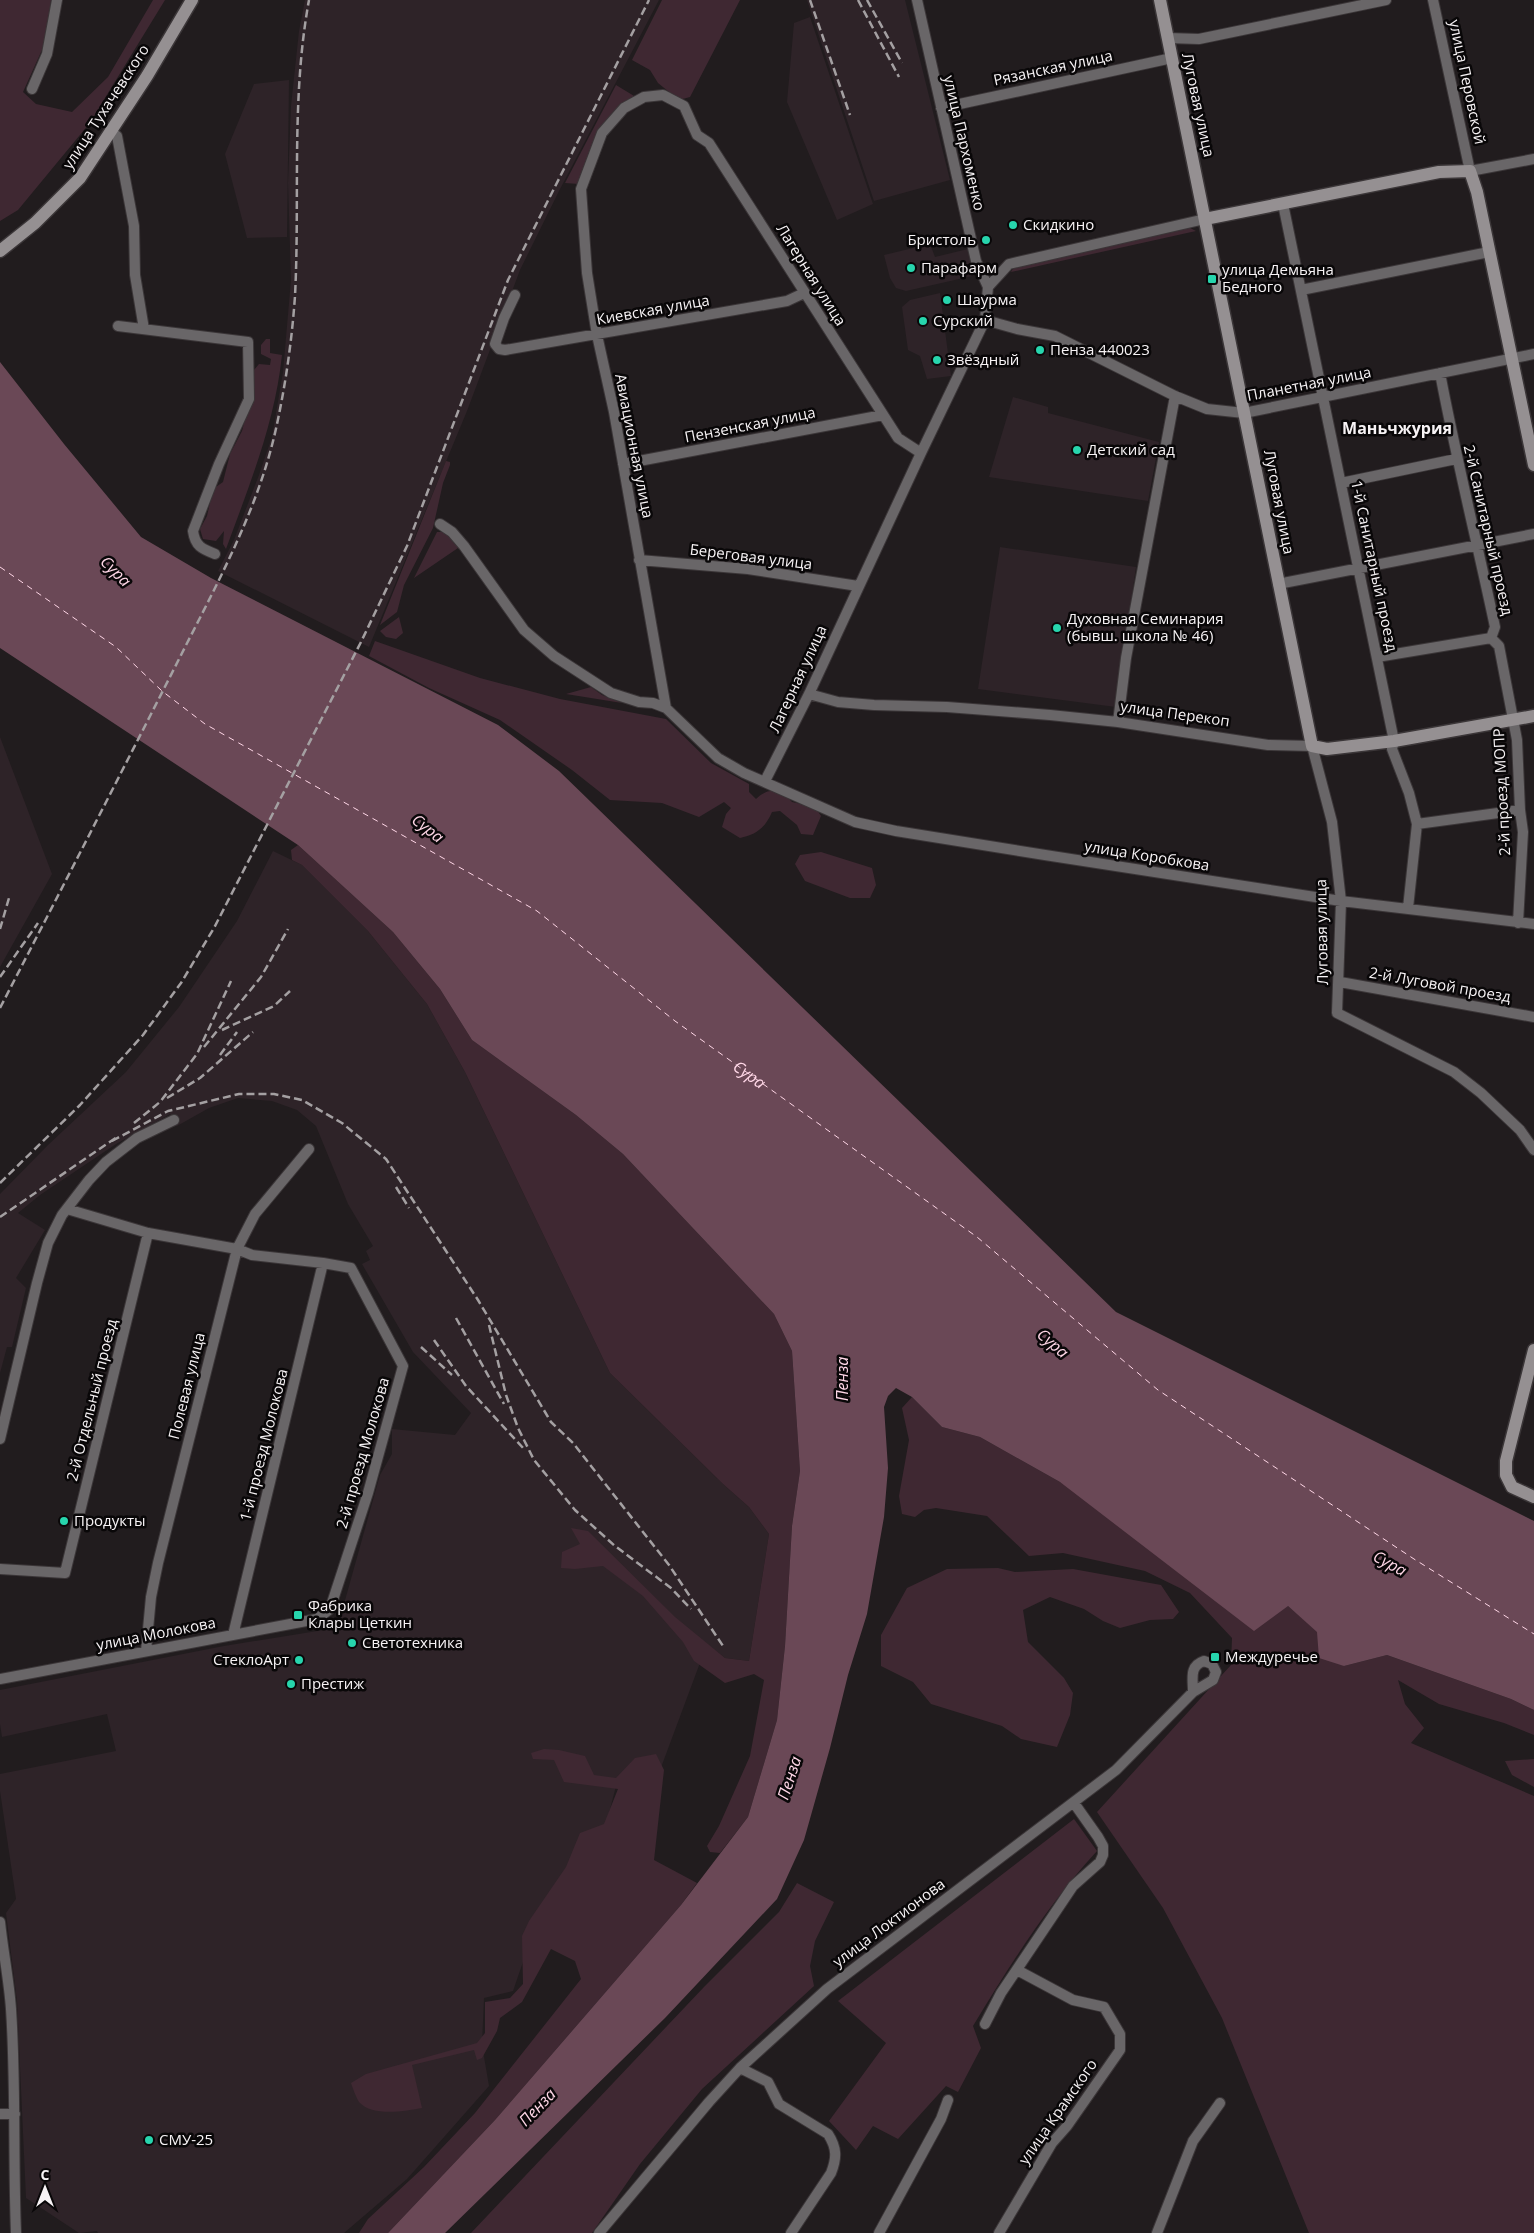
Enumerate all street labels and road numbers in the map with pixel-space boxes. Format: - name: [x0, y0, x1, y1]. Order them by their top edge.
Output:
- street label: улица Перовской: [1445, 18, 1491, 146]
- street label: улица Тухачевского: [57, 40, 153, 173]
- street label: Рязанская улица: [991, 45, 1114, 89]
- street label: Луговая улица: [1178, 51, 1220, 159]
- street label: улица Пархоменко: [940, 73, 990, 212]
- street label: Лагерная улица: [773, 220, 851, 329]
- street label: Киевская улица: [595, 289, 711, 329]
- street label: Планетная улица: [1245, 361, 1373, 405]
- street label: Авиационная улица: [611, 372, 659, 520]
- street label: Пензенская улица: [683, 402, 817, 447]
- street label: 2-й Санитарный проезд: [1460, 443, 1518, 617]
- street label: Луговая улица: [1260, 448, 1300, 556]
- street label: 1-й Санитарный проезд: [1347, 478, 1403, 654]
- street label: Береговая улица: [689, 539, 813, 573]
- street label: Лагерная улица: [763, 622, 831, 736]
- street label: улица Перекоп: [1119, 695, 1231, 731]
- street label: 2-й проезд МОПР: [1488, 728, 1514, 856]
- street label: улица Коробкова: [1083, 835, 1211, 875]
- street label: Луговая улица: [1310, 879, 1332, 985]
- street label: 2-й Луговой проезд: [1368, 962, 1513, 1006]
- street label: 2-й Отдельный проезд: [61, 1316, 121, 1483]
- street label: Полевая улица: [163, 1330, 209, 1441]
- street label: 1-й проезд Молокова: [234, 1366, 292, 1523]
- street label: 2-й проезд Молокова: [331, 1375, 393, 1531]
- street label: улица Молокова: [94, 1612, 217, 1654]
- street label: улица Локтионова: [828, 1873, 949, 1971]
- street label: улица Крамского: [1013, 2055, 1101, 2168]

